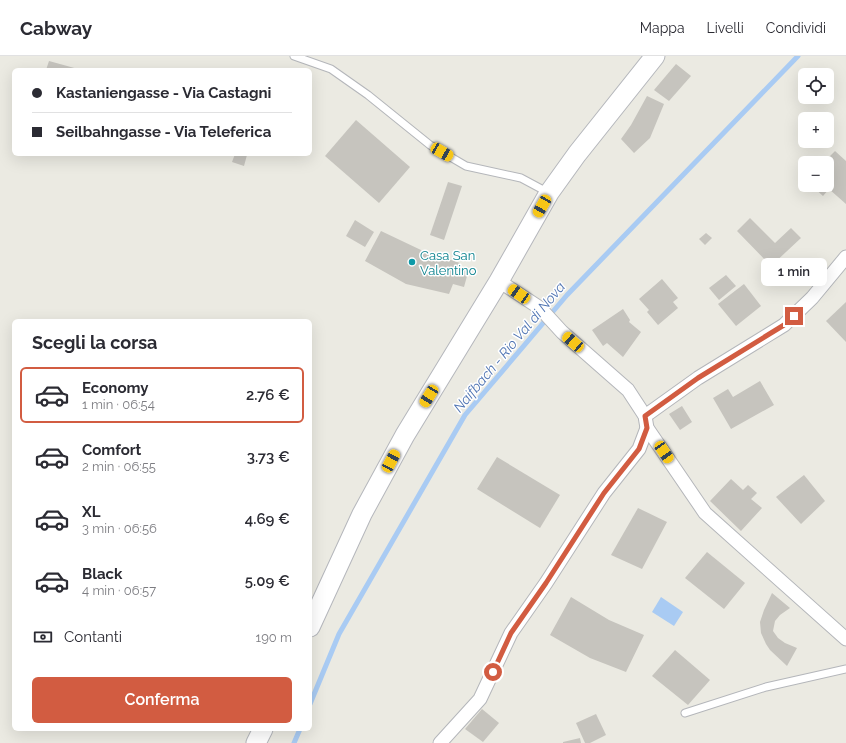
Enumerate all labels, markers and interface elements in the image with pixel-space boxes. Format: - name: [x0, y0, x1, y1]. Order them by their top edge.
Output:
- text: Cabway: [20, 17, 92, 39]
- text: Mappa: [640, 20, 685, 36]
- text: Livelli: [707, 20, 744, 36]
- text: Condividi: [766, 20, 826, 36]
- map controls: [798, 68, 834, 192]
- button: locate: [798, 68, 834, 104]
- text: Kastaniengasse - Via Castagni: [56, 84, 271, 102]
- button: +: [798, 112, 834, 148]
- text: Seilbahngasse - Via Teleferica: [56, 123, 271, 141]
- car: [429, 141, 455, 163]
- button: −: [798, 156, 834, 192]
- car: [531, 193, 553, 219]
- place label: Casa San Valentino: [420, 248, 477, 278]
- marker: Casa San Valentino: [407, 257, 417, 267]
- callout: 1 min: [761, 258, 827, 286]
- text: 1 min: [778, 264, 810, 279]
- water label: Naifbach - Rio Val di Nova: [450, 279, 568, 415]
- car: [506, 282, 532, 306]
- route end: [785, 307, 803, 325]
- car: [560, 330, 586, 354]
- text: Scegli la corsa: [32, 332, 157, 353]
- icon: car: [34, 377, 70, 413]
- text: Economy: [82, 379, 149, 397]
- car: [418, 383, 440, 409]
- text: 2.76 €: [246, 386, 290, 404]
- text: 1 min · 06:54: [82, 397, 155, 412]
- icon: car: [34, 439, 70, 475]
- car: [652, 439, 676, 465]
- text: Comfort: [82, 441, 141, 459]
- text: 3.73 €: [247, 448, 290, 466]
- car: [380, 448, 402, 474]
- text: 2 min · 06:55: [82, 459, 156, 474]
- icon: car: [34, 501, 70, 537]
- text: XL: [82, 503, 100, 521]
- text: 4.69 €: [245, 510, 290, 528]
- text: 3 min · 06:56: [82, 521, 157, 536]
- icon: car: [34, 563, 70, 599]
- text: Black: [82, 565, 122, 583]
- text: 5.09 €: [245, 572, 290, 590]
- text: 4 min · 06:57: [82, 583, 156, 598]
- icon: cash: [32, 626, 54, 648]
- text: Contanti: [64, 628, 122, 646]
- text: 190 m: [256, 630, 292, 645]
- route start: [484, 663, 502, 681]
- button: Conferma: [32, 677, 292, 723]

